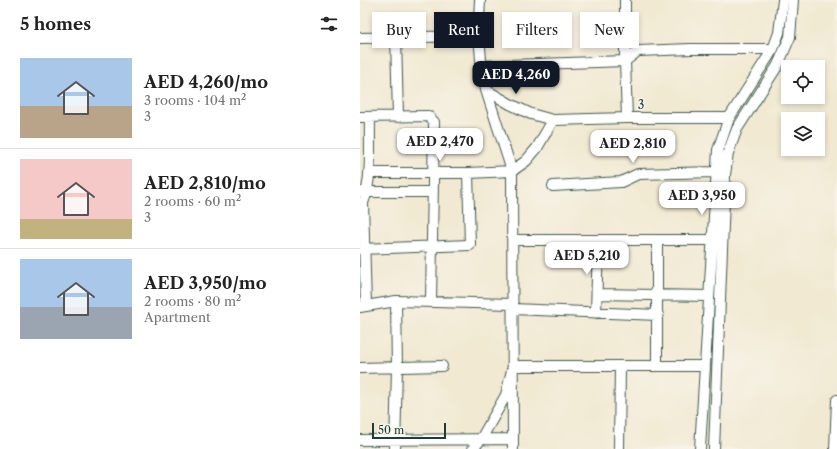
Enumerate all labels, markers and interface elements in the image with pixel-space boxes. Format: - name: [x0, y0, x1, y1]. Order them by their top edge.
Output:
- chip: Buy: [372, 12, 426, 48]
- chip: Rent: [434, 12, 494, 48]
- chip: Filters: [502, 12, 572, 48]
- chip: New: [580, 12, 639, 48]
- icon: filters: [318, 13, 340, 35]
- text: 5 homes: [20, 14, 91, 34]
- map controls: [781, 60, 825, 156]
- button: locate: [781, 60, 825, 104]
- pin: AED 4,260: [470, 61, 562, 95]
- text: AED 4,260: [481, 66, 551, 82]
- text: AED 4,260/mo: [144, 72, 268, 92]
- icon: home: [52, 74, 100, 122]
- text: 3 rooms · 104 m²: [144, 92, 246, 108]
- street label: 3: [638, 97, 644, 112]
- text: 3: [144, 108, 151, 124]
- button: layers: [781, 112, 825, 156]
- pin: AED 2,470: [394, 128, 486, 162]
- pin: AED 2,810: [587, 130, 679, 164]
- text: AED 2,470: [406, 133, 474, 149]
- text: AED 2,810: [599, 135, 667, 151]
- text: AED 2,810/mo: [144, 173, 266, 193]
- icon: home: [52, 175, 100, 223]
- pin: AED 3,950: [656, 182, 748, 216]
- text: AED 3,950: [668, 187, 736, 203]
- text: 2 rooms · 60 m²: [144, 193, 241, 209]
- text: 3: [144, 209, 151, 225]
- pin: AED 5,210: [541, 242, 633, 276]
- text: AED 5,210: [554, 247, 620, 263]
- text: AED 3,950/mo: [144, 273, 267, 293]
- icon: home: [52, 275, 100, 323]
- text: 2 rooms · 80 m²: [144, 293, 241, 309]
- text: Apartment: [144, 309, 211, 325]
- scale bar: [372, 421, 446, 440]
- text: 50 m: [378, 423, 404, 437]

